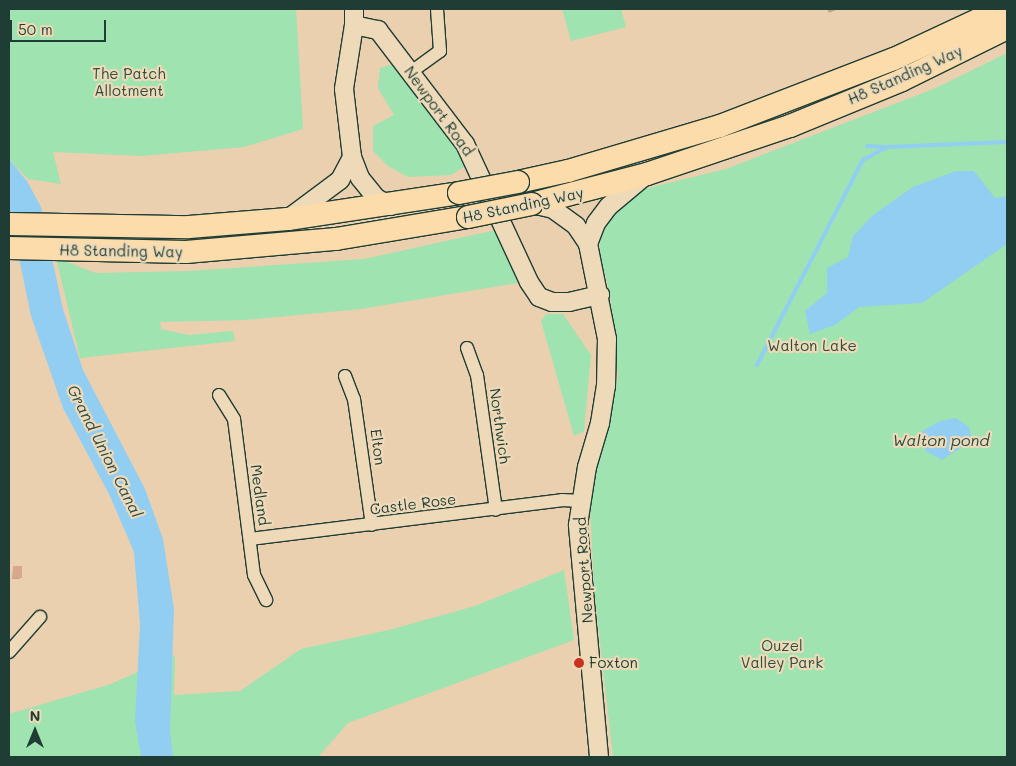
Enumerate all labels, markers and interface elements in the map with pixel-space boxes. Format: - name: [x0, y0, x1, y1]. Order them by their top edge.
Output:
- scale bar: [12, 10, 109, 42]
- text: 50 m: [18, 19, 53, 39]
- street label: H8 Standing Way: [845, 42, 965, 108]
- street label: Newport Road: [400, 63, 478, 159]
- park label: The Patch Allotment: [92, 64, 166, 99]
- street label: H8 Standing Way: [461, 183, 585, 227]
- street label: H8 Standing Way: [59, 241, 183, 261]
- park label: Walton Lake: [767, 337, 857, 355]
- water label: Grand Union Canal: [63, 382, 147, 520]
- street label: Northwich: [486, 387, 514, 465]
- street label: Elton: [367, 428, 389, 466]
- water label: Walton pond: [893, 430, 989, 450]
- street label: Medland: [247, 463, 273, 527]
- street label: Castle Rose: [369, 490, 457, 518]
- street label: Newport Road: [571, 516, 597, 624]
- park label: Ouzel Valley Park: [741, 636, 823, 671]
- place label: Foxton: [589, 654, 638, 672]
- marker: Foxton: [573, 657, 585, 669]
- north arrow: [10, 706, 60, 756]
- text: N: [30, 706, 40, 725]

